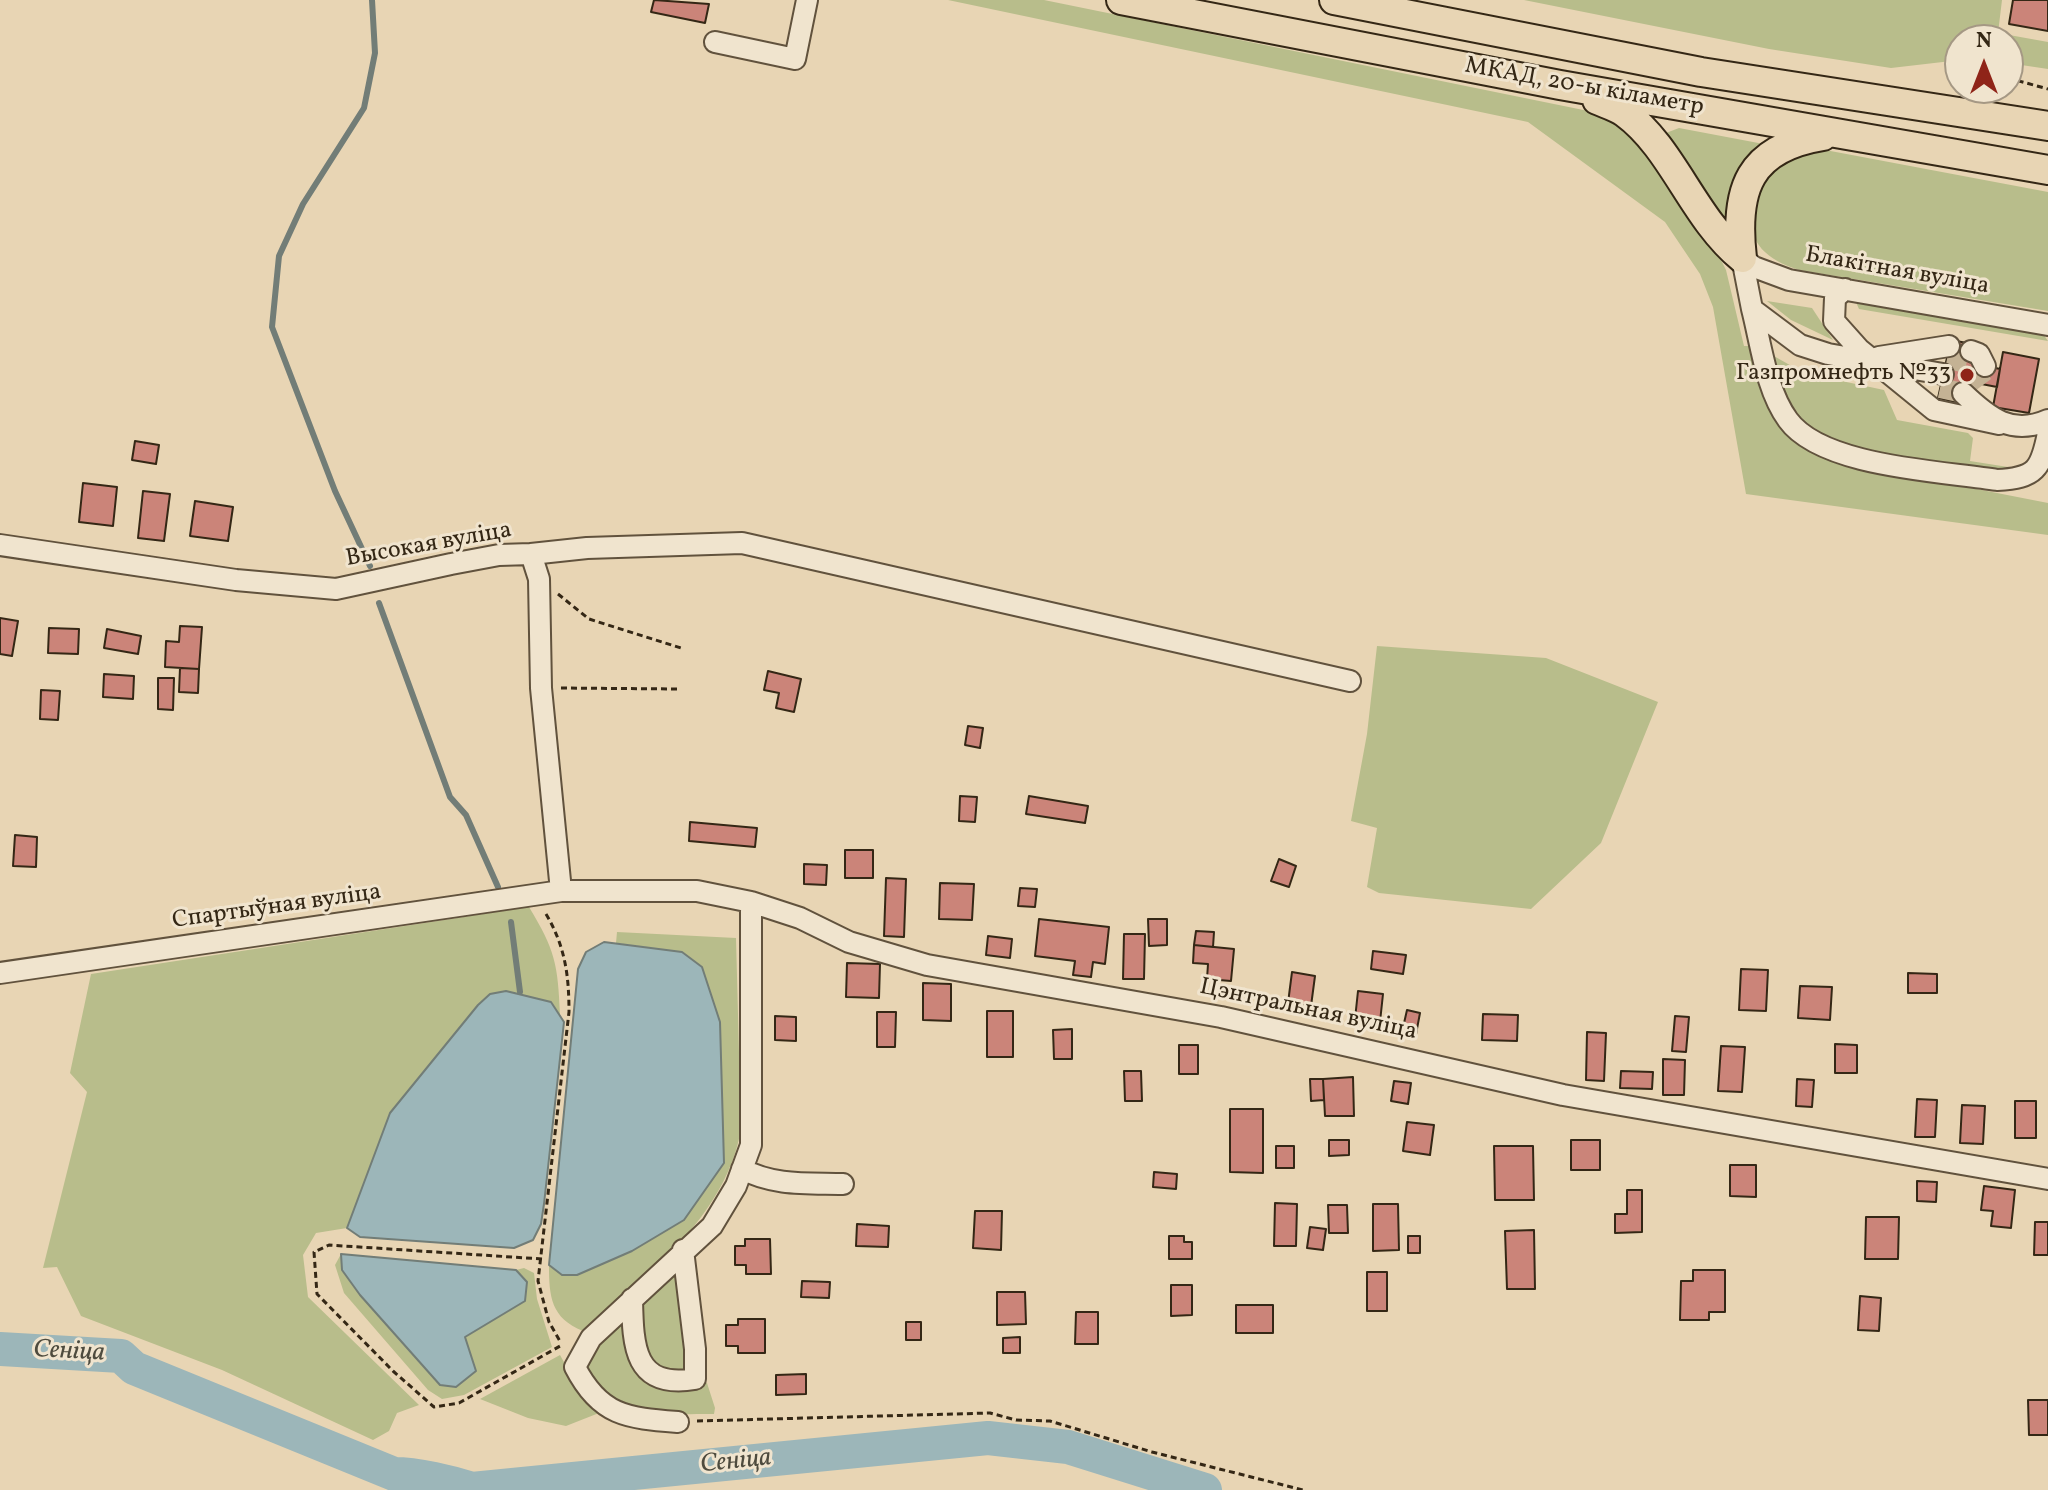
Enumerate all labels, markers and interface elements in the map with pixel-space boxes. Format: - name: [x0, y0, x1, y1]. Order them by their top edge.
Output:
- north arrow: [1944, 24, 2024, 104]
- text: N: [1976, 26, 1992, 57]
- street label: МКАД, 20-ы кіламетр: [1462, 53, 1706, 123]
- street label: Блакітная вуліца: [1803, 242, 1991, 302]
- place label: Газпромнефть №33: [1736, 361, 1951, 389]
- marker: Газпромнефть №33: [1958, 366, 1976, 384]
- street label: Высокая вуліца: [344, 517, 514, 575]
- street label: Спартыўная вуліца: [171, 879, 383, 937]
- street label: Цэнтральная вуліца: [1197, 974, 1419, 1048]
- water label: Сеніца: [32, 1336, 106, 1370]
- water label: Сеніца: [699, 1444, 773, 1482]

